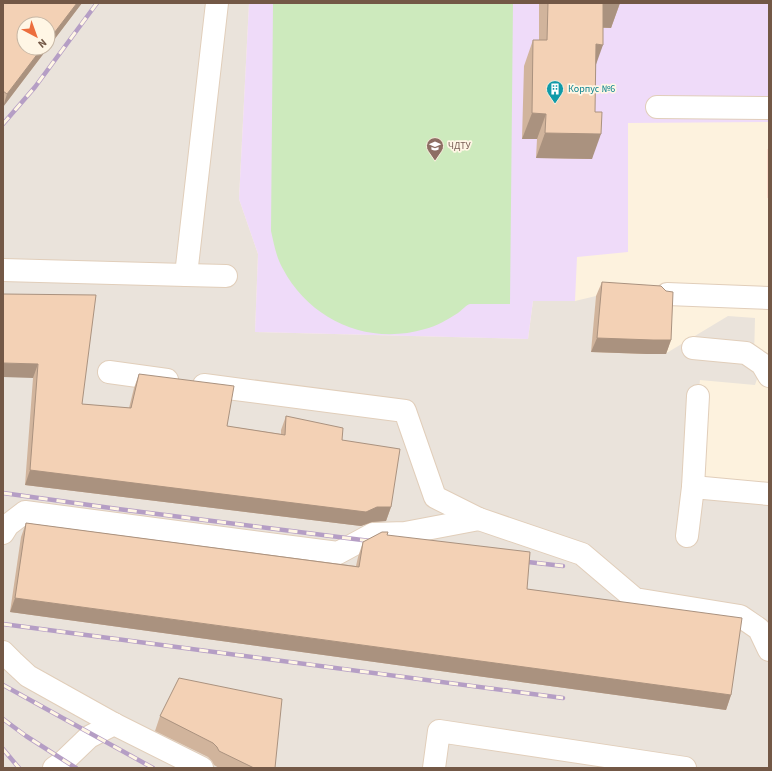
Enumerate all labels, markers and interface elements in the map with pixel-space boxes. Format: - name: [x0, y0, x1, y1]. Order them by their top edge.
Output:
- north arrow: [16, 16, 56, 56]
- text: N: [35, 35, 50, 51]
- building icon: Корпус №6: [545, 79, 565, 104]
- place label: Корпус №6: [568, 82, 615, 96]
- school or university icon: ЧДТУ: [425, 136, 445, 161]
- place label: ЧДТУ: [448, 139, 472, 153]

